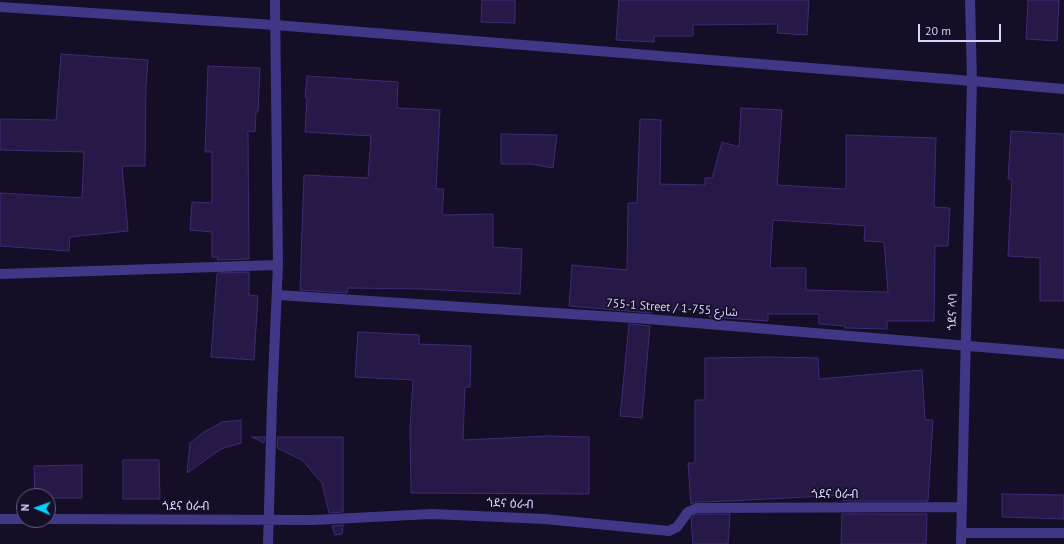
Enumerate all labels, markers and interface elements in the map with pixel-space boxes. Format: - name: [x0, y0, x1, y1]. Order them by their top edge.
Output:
- scale bar: [920, 16, 1003, 42]
- text: 20 m: [925, 23, 951, 38]
- street label: ጎደና ላባ: [945, 293, 961, 331]
- street label: 755-1 Street / شارع 755-1: [606, 296, 738, 320]
- north arrow: [16, 488, 56, 528]
- street label: ጎደና ዕራብ: [811, 488, 859, 502]
- street label: ጎደና ዕራብ: [486, 496, 534, 512]
- street label: ጎደና ዕራብ: [162, 500, 210, 514]
- text: N: [18, 504, 32, 511]

